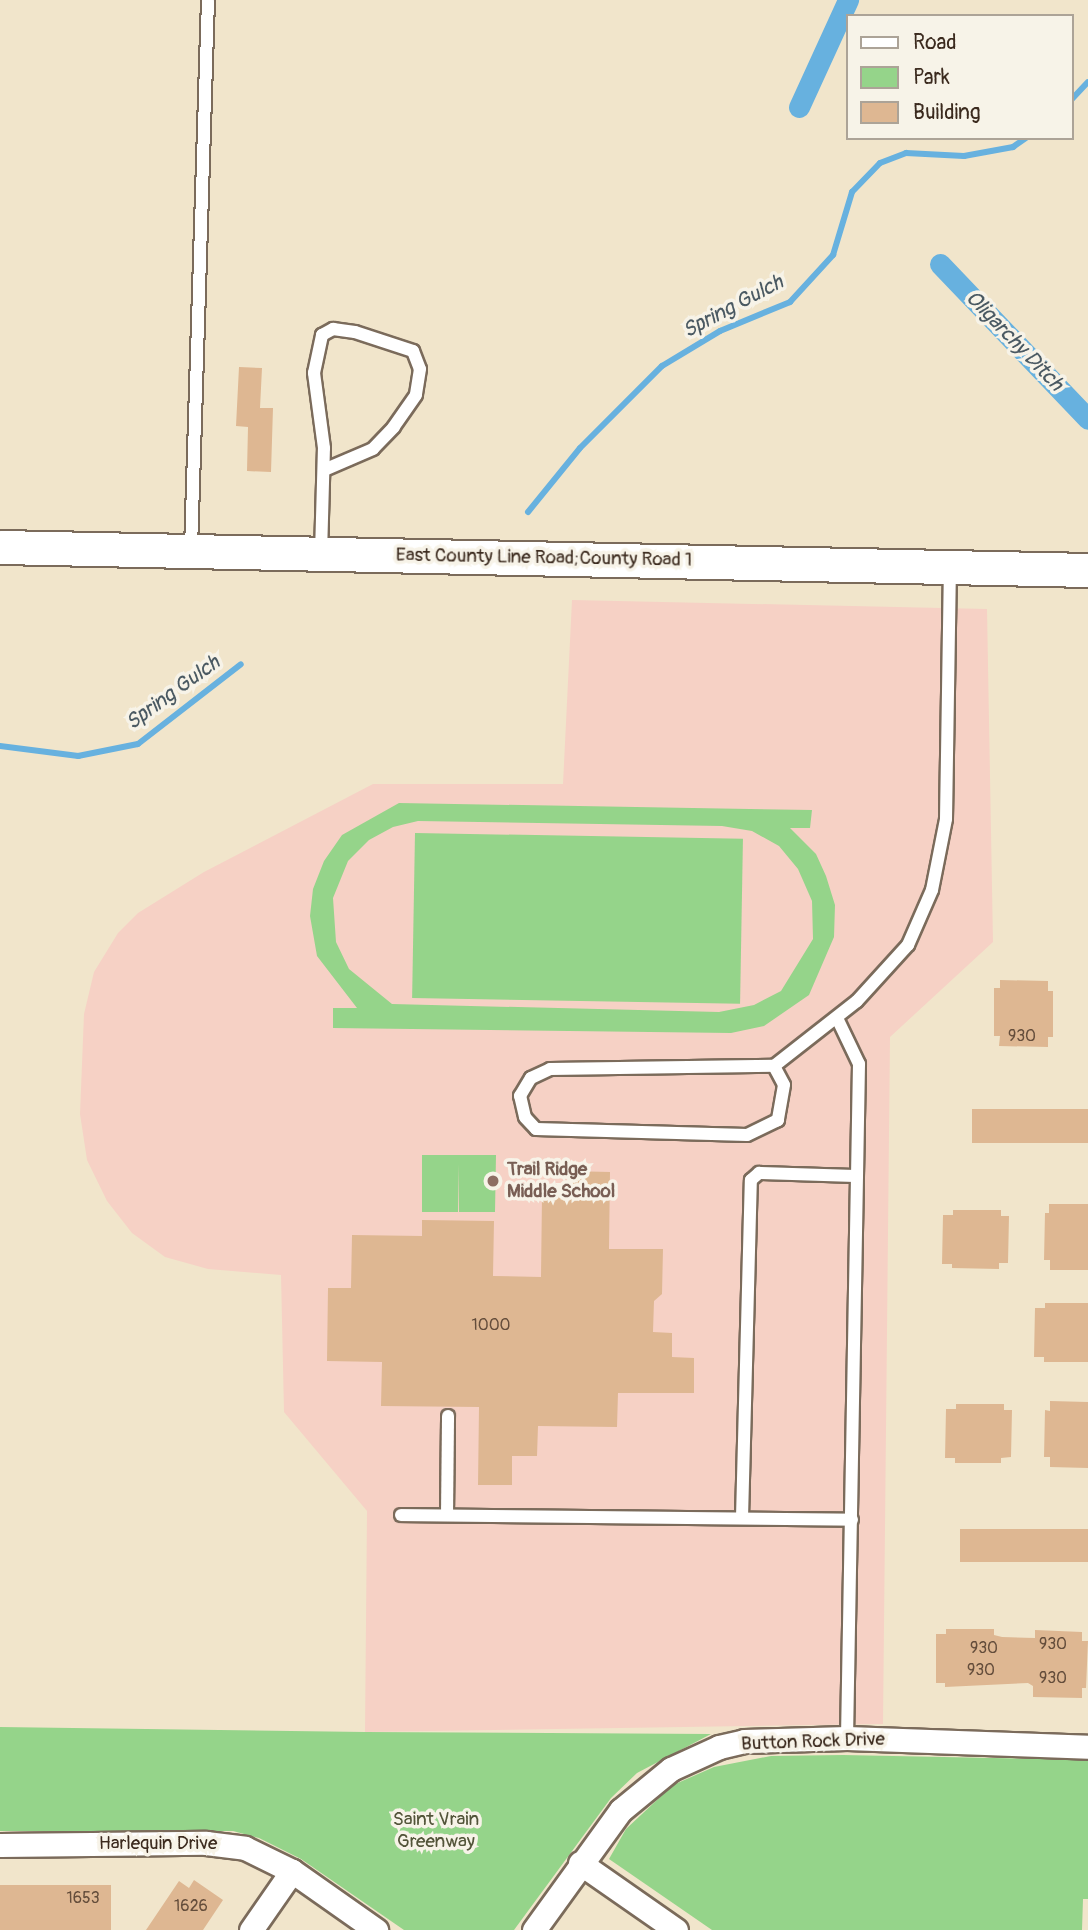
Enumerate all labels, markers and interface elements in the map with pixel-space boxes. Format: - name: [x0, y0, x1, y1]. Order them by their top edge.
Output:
- legend: [846, 14, 1074, 140]
- text: Road: [913, 29, 957, 56]
- text: Park: [913, 64, 950, 91]
- text: Building: [913, 99, 980, 126]
- water label: Spring Gulch: [678, 270, 788, 344]
- water label: Oligarchy Ditch: [960, 286, 1068, 396]
- street label: East County Line Road;County Road 1: [396, 544, 692, 572]
- water label: Spring Gulch: [121, 650, 225, 736]
- house number: 930: [1008, 1026, 1036, 1046]
- place label: Trail Ridge Middle School: [507, 1159, 615, 1203]
- marker: Trail Ridge Middle School: [485, 1173, 501, 1189]
- house number: 1000: [471, 1315, 511, 1335]
- house number: 930: [1039, 1634, 1067, 1654]
- house number: 930: [970, 1638, 998, 1658]
- house number: 930: [967, 1660, 995, 1680]
- house number: 930: [1039, 1668, 1067, 1688]
- street label: Button Rock Drive: [741, 1728, 885, 1756]
- park label: Saint Vrain Greenway: [393, 1809, 479, 1853]
- street label: Harlequin Drive: [99, 1833, 217, 1855]
- house number: 1653: [66, 1888, 100, 1908]
- house number: 1626: [174, 1896, 208, 1916]

